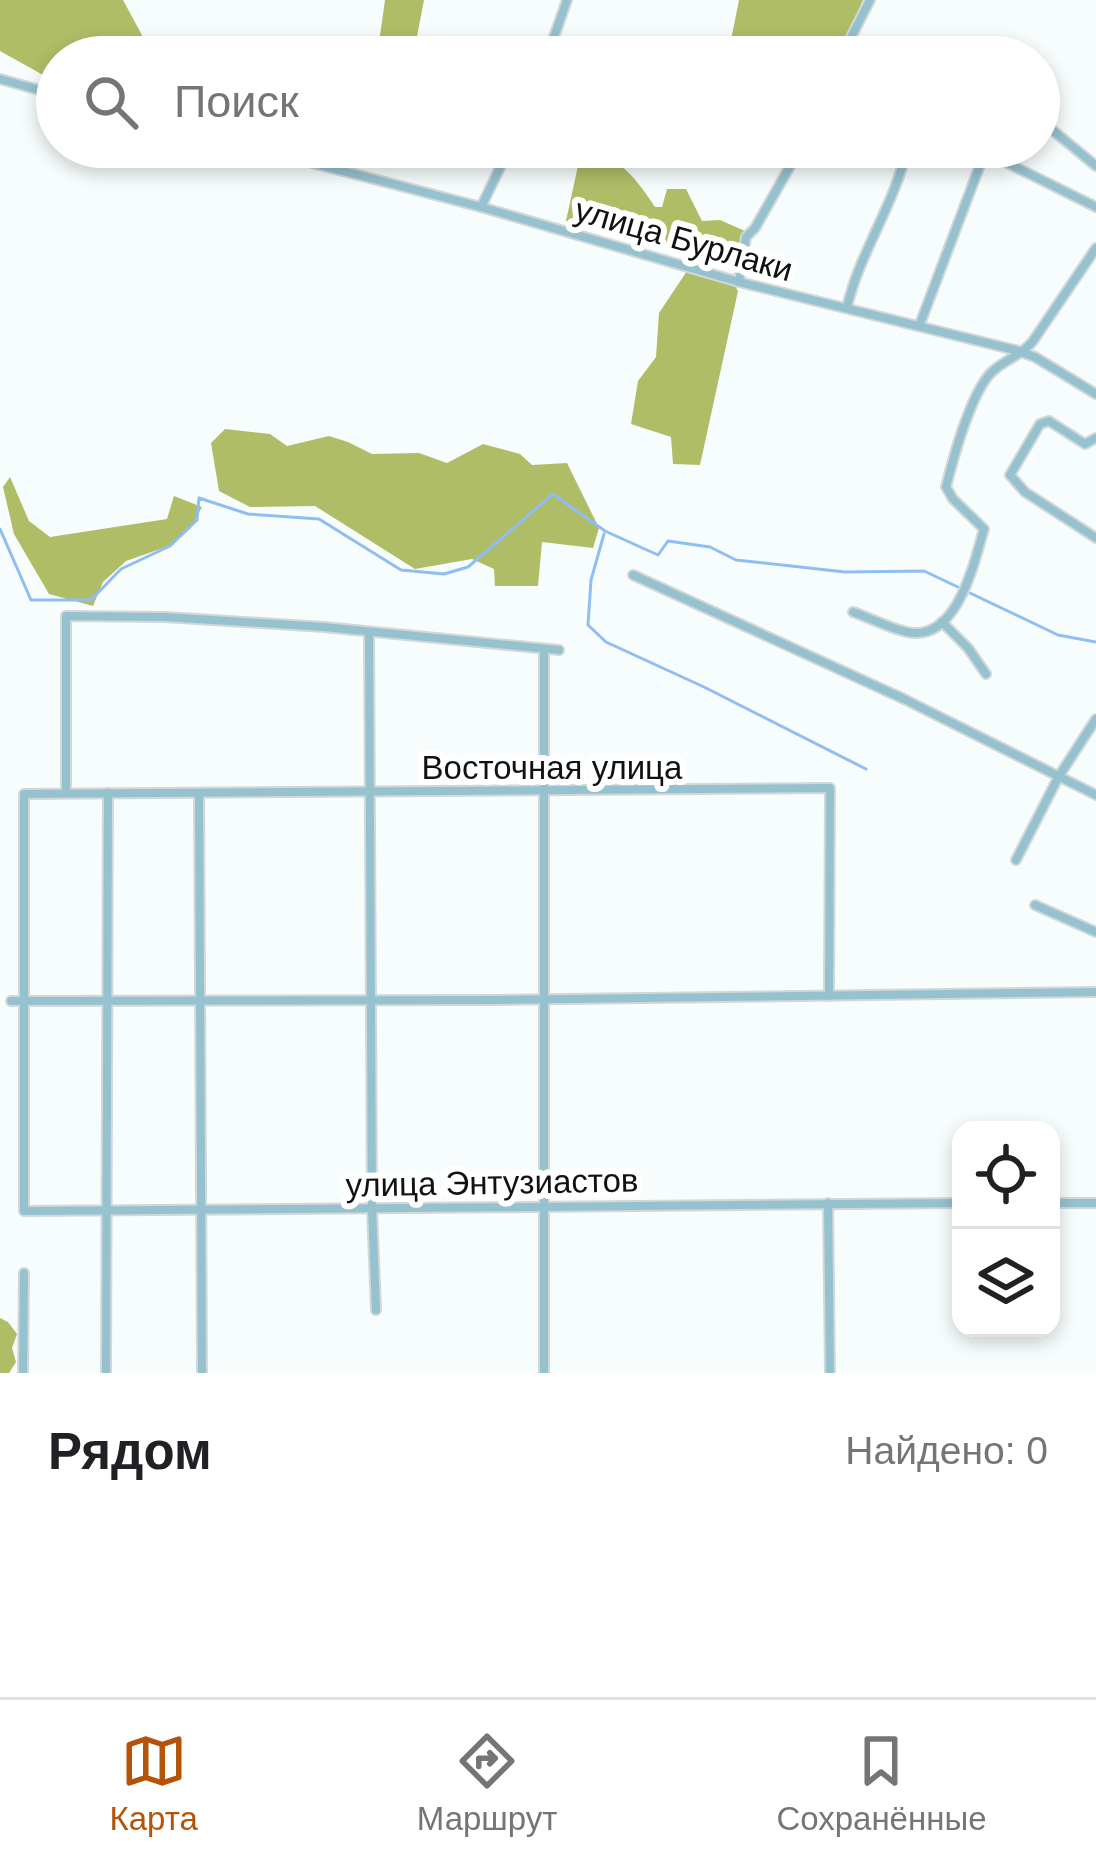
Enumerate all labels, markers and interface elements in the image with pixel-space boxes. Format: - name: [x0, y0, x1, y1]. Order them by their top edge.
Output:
- search box: [36, 36, 1060, 168]
- icon: search: [78, 69, 144, 135]
- text: Поиск: [174, 76, 299, 127]
- street label: улица Бурлаки: [571, 191, 797, 288]
- street label: Восточная улица: [422, 749, 683, 786]
- map controls: [952, 1121, 1060, 1337]
- button: locate: [952, 1121, 1060, 1229]
- street label: улица Энтузиастов: [345, 1161, 639, 1204]
- button: layers: [952, 1229, 1060, 1337]
- text: Рядом: [48, 1423, 212, 1480]
- text: Найдено: 0: [845, 1429, 1048, 1472]
- tab: Карта: [109, 1728, 198, 1838]
- tab: Маршрут: [417, 1728, 557, 1838]
- tab: Сохранённые: [776, 1728, 987, 1838]

